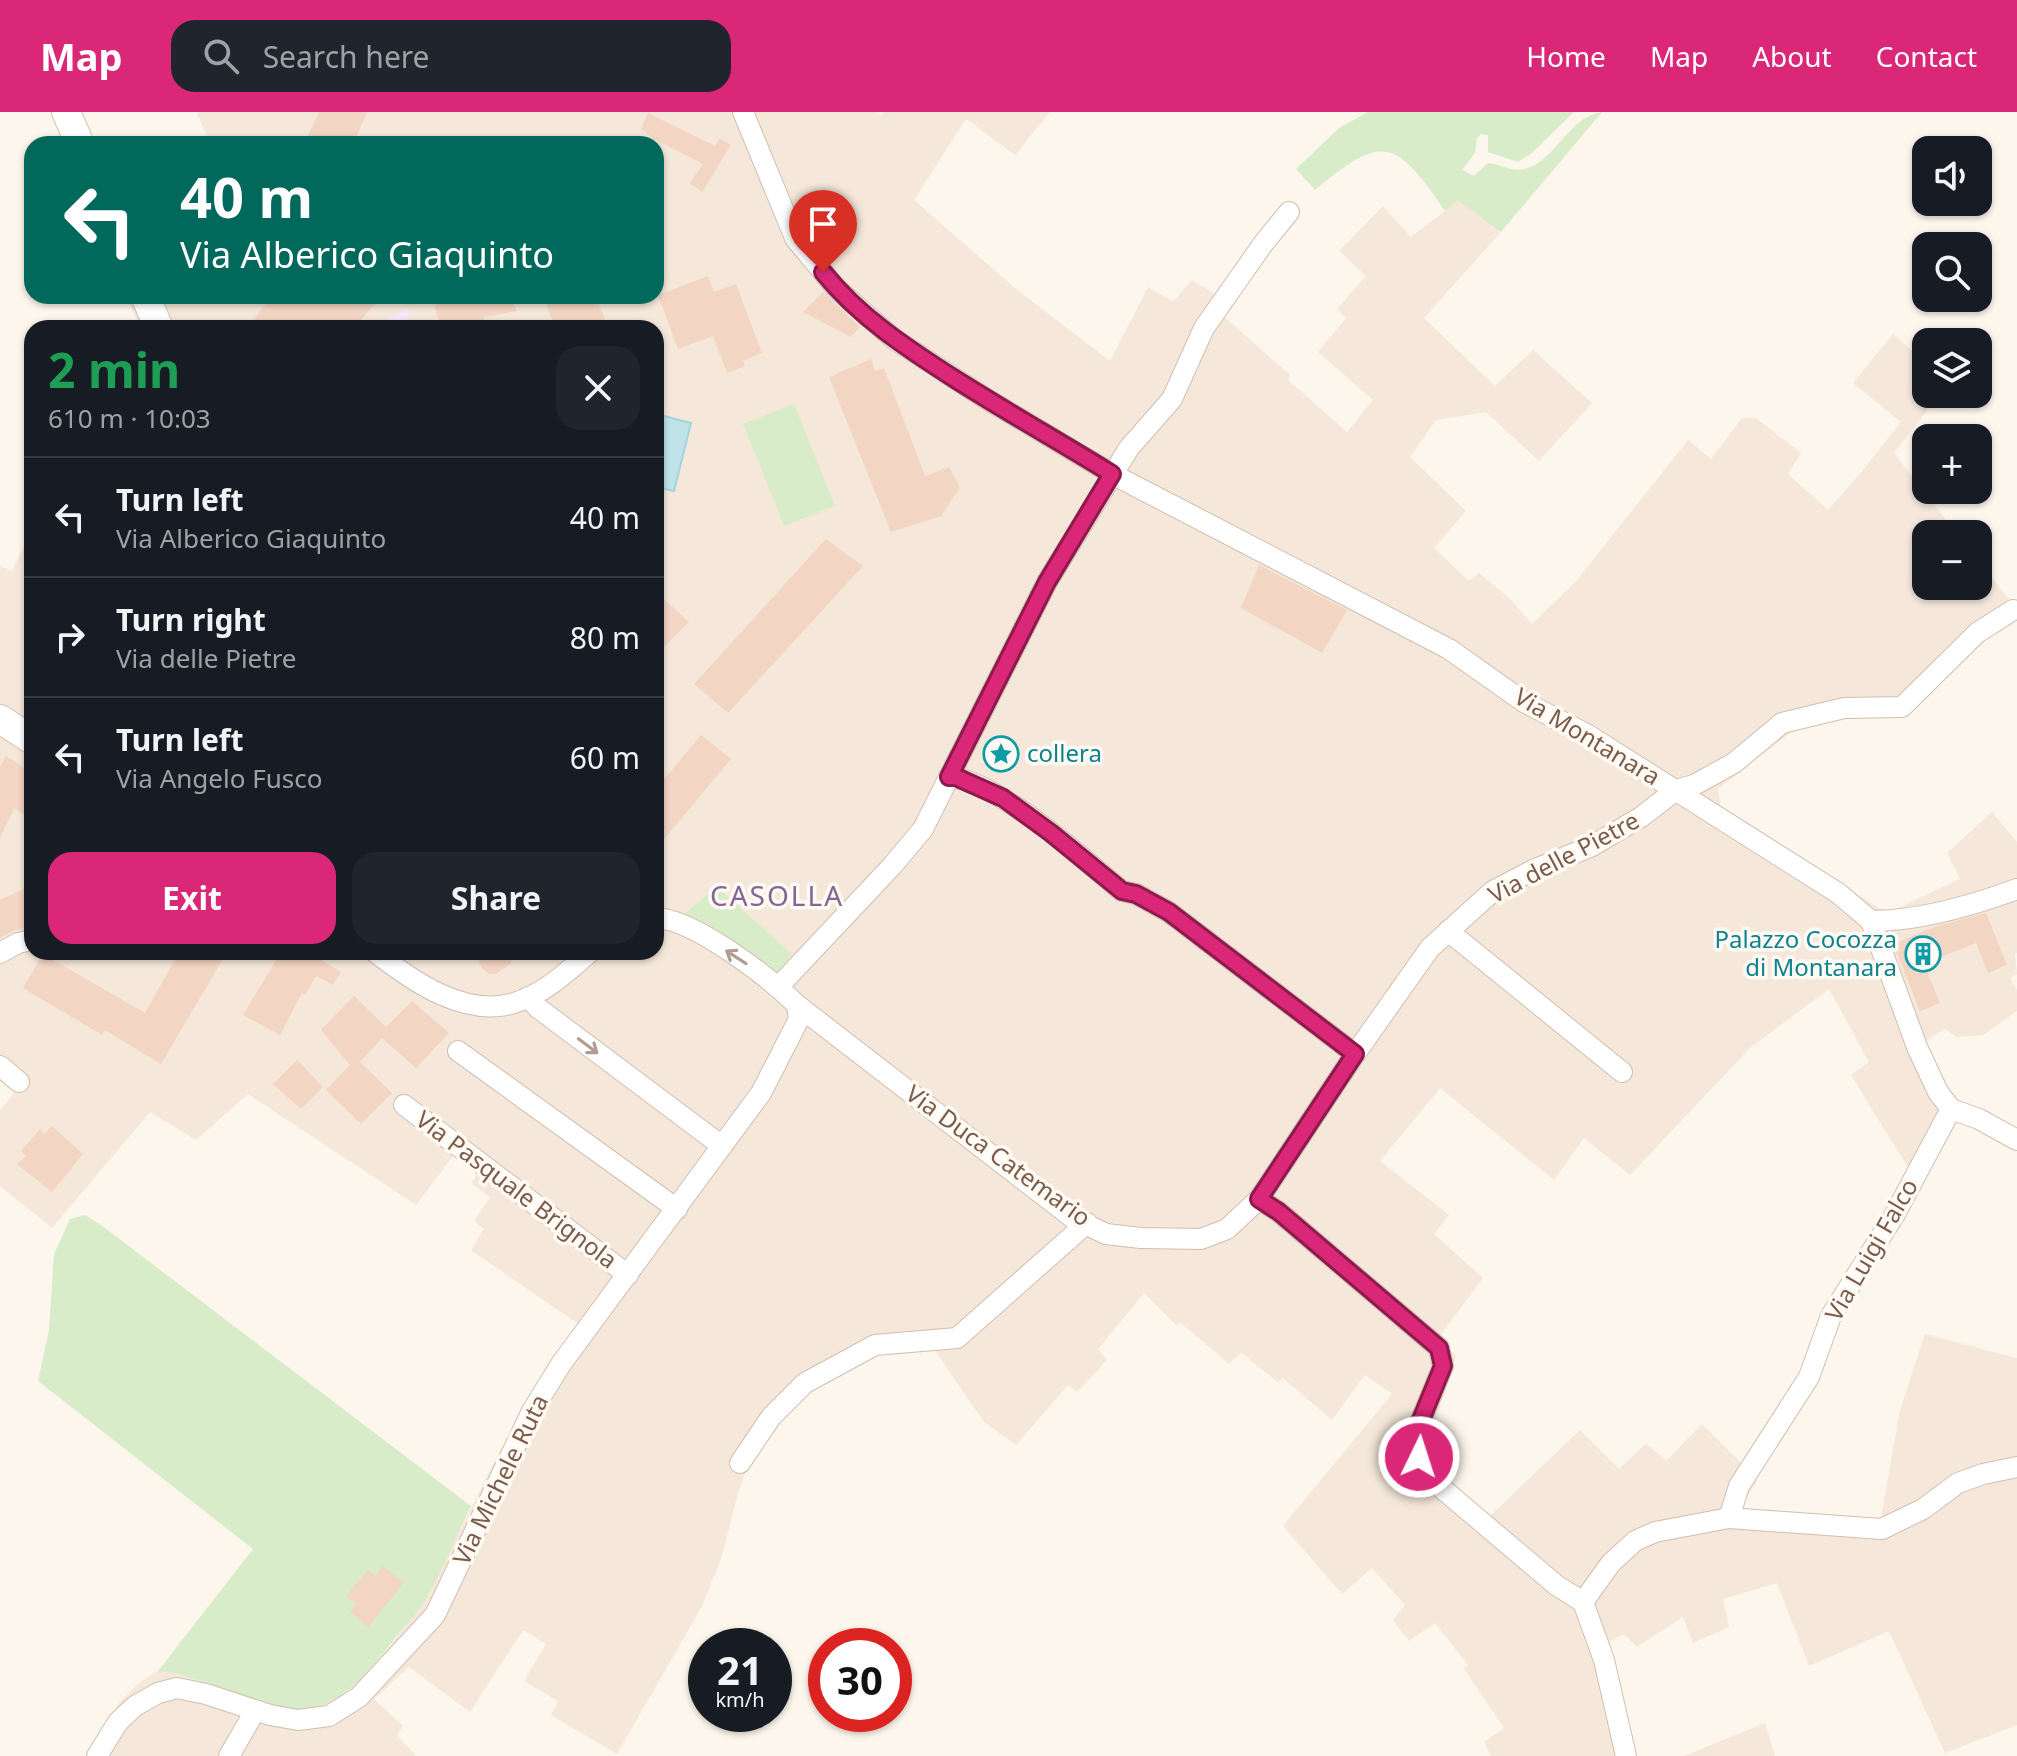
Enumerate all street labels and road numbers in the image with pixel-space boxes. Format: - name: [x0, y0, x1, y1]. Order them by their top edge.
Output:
- street label: Via Montanara: [1509, 679, 1667, 792]
- street label: Via delle Pietre: [1482, 803, 1645, 910]
- street label: Via Duca Catemario: [900, 1076, 1098, 1233]
- street label: Via Pasquale Brignola: [409, 1102, 624, 1275]
- street label: Via Luigi Falco: [1817, 1172, 1925, 1326]
- street label: Via Michele Ruta: [444, 1389, 555, 1570]

